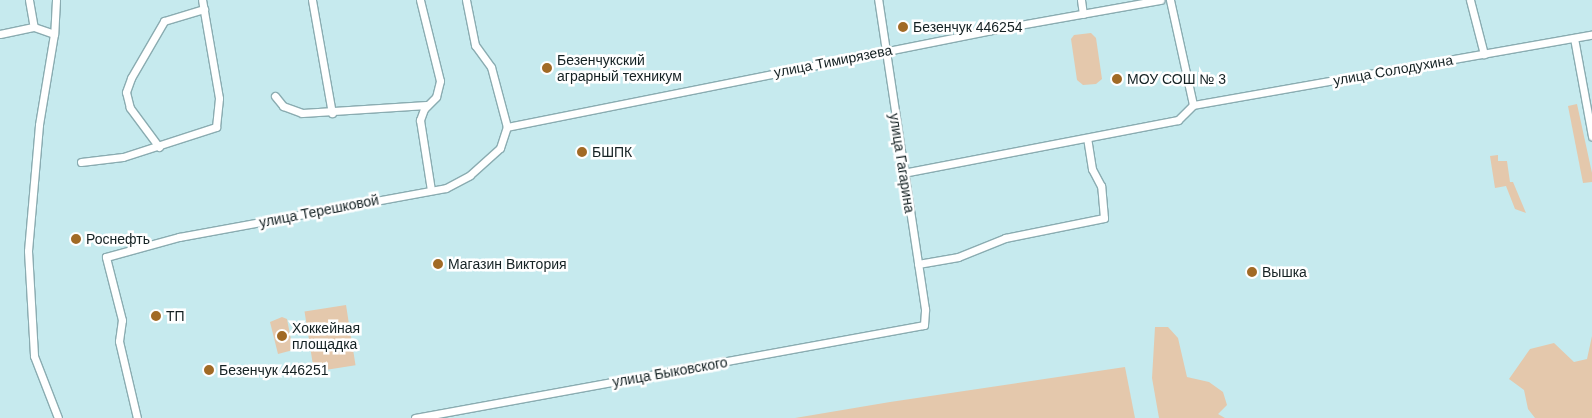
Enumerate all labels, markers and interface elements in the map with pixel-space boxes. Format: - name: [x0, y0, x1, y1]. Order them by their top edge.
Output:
- place label: Безенчук 446254: [913, 19, 1022, 35]
- marker: Безенчук 446254: [897, 21, 909, 33]
- street label: улица Тимирязева: [773, 41, 893, 81]
- street label: улица Солодухина: [1332, 51, 1454, 89]
- place label: Безенчукский аграрный техникум: [557, 52, 682, 84]
- marker: Безенчукский аграрный техникум: [541, 62, 553, 74]
- place label: МОУ СОШ № 3: [1127, 71, 1226, 87]
- marker: МОУ СОШ № 3: [1111, 73, 1123, 85]
- street label: улица Гагарина: [886, 112, 918, 214]
- place label: БШПК: [592, 144, 632, 160]
- marker: БШПК: [576, 146, 588, 158]
- street label: улица Терешковой: [258, 191, 380, 231]
- place label: Роснефть: [86, 231, 150, 247]
- marker: Роснефть: [70, 233, 82, 245]
- place label: Магазин Виктория: [448, 256, 567, 272]
- marker: Магазин Виктория: [432, 258, 444, 270]
- place label: Вышка: [1262, 264, 1307, 280]
- marker: Вышка: [1246, 266, 1258, 278]
- place label: ТП: [166, 308, 185, 324]
- marker: ТП: [150, 310, 162, 322]
- place label: Хоккейная площадка: [292, 320, 360, 352]
- marker: Хоккейная площадка: [276, 330, 288, 342]
- street label: улица Быковского: [611, 354, 729, 390]
- place label: Безенчук 446251: [219, 362, 328, 378]
- marker: Безенчук 446251: [203, 364, 215, 376]

